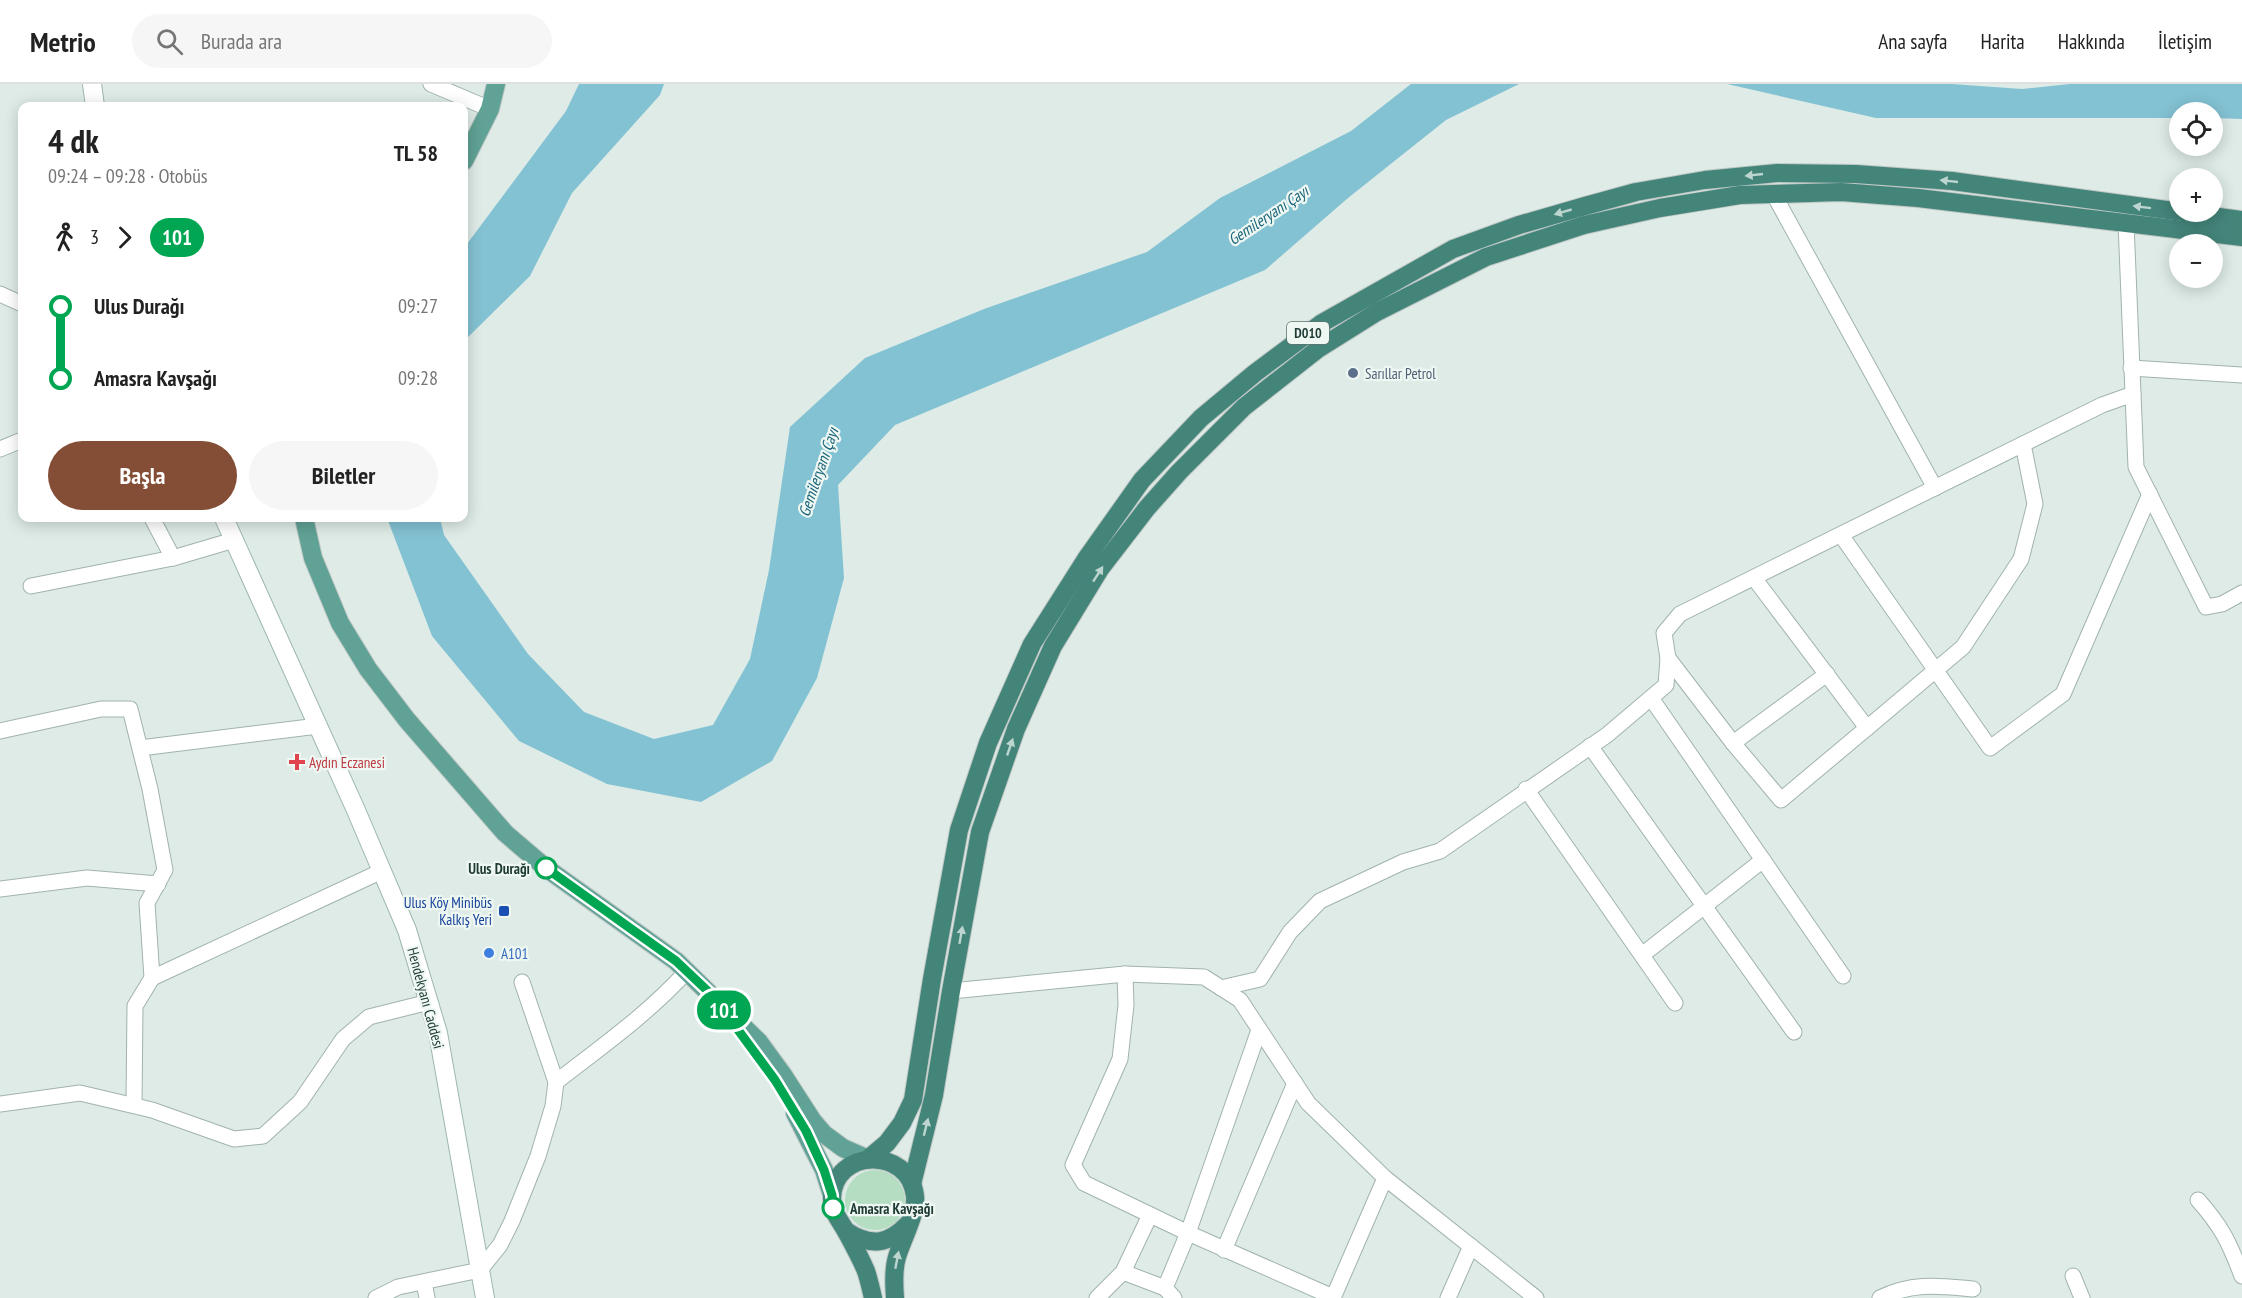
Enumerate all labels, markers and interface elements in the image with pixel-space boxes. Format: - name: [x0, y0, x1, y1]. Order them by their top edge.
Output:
- search box: [132, 14, 552, 68]
- text: Metrio: [30, 23, 96, 60]
- icon: search: [153, 25, 186, 58]
- text: Burada ara: [201, 27, 282, 55]
- text: Ana sayfa: [1878, 28, 1947, 55]
- text: Harita: [1980, 28, 2025, 55]
- text: Hakkında: [2058, 28, 2125, 55]
- text: İletişim: [2158, 28, 2212, 55]
- map controls: [2169, 102, 2223, 288]
- button: locate: [2169, 102, 2223, 156]
- text: 4 dk: [48, 119, 99, 162]
- text: TL 58: [394, 139, 438, 167]
- text: 09:24 – 09:28 · Otobüs: [48, 163, 208, 189]
- button: +: [2169, 168, 2223, 222]
- one-way arrow: [1745, 170, 1764, 180]
- one-way arrow: [1940, 176, 1959, 186]
- water label: Gemileryanı Çayı: [1224, 180, 1313, 249]
- one-way arrow: [2133, 203, 2152, 212]
- one-way arrow: [1554, 208, 1572, 217]
- icon: walk: [48, 221, 81, 254]
- icon: forward: [108, 221, 141, 254]
- text: 3: [90, 224, 99, 250]
- text: 101: [162, 224, 192, 251]
- button: −: [2169, 234, 2223, 288]
- text: Ulus Durağı: [94, 292, 185, 320]
- text: 09:27: [398, 293, 438, 319]
- road number: D010: [1287, 322, 1329, 344]
- text: Amasra Kavşağı: [94, 364, 217, 392]
- place label: Sarıllar Petrol: [1365, 364, 1436, 383]
- text: 09:28: [398, 365, 438, 391]
- marker: Sarıllar Petrol: [1346, 366, 1360, 380]
- water label: Gemileryanı Çayı: [794, 424, 843, 519]
- button: Başla: [48, 441, 237, 510]
- button: Biletler: [249, 441, 438, 510]
- one-way arrow: [1092, 566, 1103, 582]
- one-way arrow: [1006, 738, 1016, 756]
- place label: Aydın Eczanesi: [309, 753, 385, 772]
- marker: Aydın Eczanesi: [290, 755, 304, 769]
- marker: Ulus Durağı: [535, 857, 557, 879]
- place label: Ulus Durağı: [468, 859, 530, 878]
- place label: Ulus Köy Minibüs Kalkış Yeri: [404, 893, 492, 929]
- marker: Ulus Köy Minibüs Kalkış Yeri: [497, 904, 511, 918]
- one-way arrow: [957, 926, 966, 945]
- place label: A101: [501, 944, 528, 963]
- street label: Hendekyanı Caddesi: [403, 945, 449, 1051]
- marker: A101: [482, 946, 496, 960]
- line badge: 101: [690, 990, 758, 1030]
- text: 101: [709, 997, 739, 1024]
- one-way arrow: [922, 1118, 932, 1136]
- marker: Amasra Kavşağı: [822, 1197, 844, 1219]
- place label: Amasra Kavşağı: [849, 1199, 934, 1218]
- one-way arrow: [893, 1251, 902, 1270]

